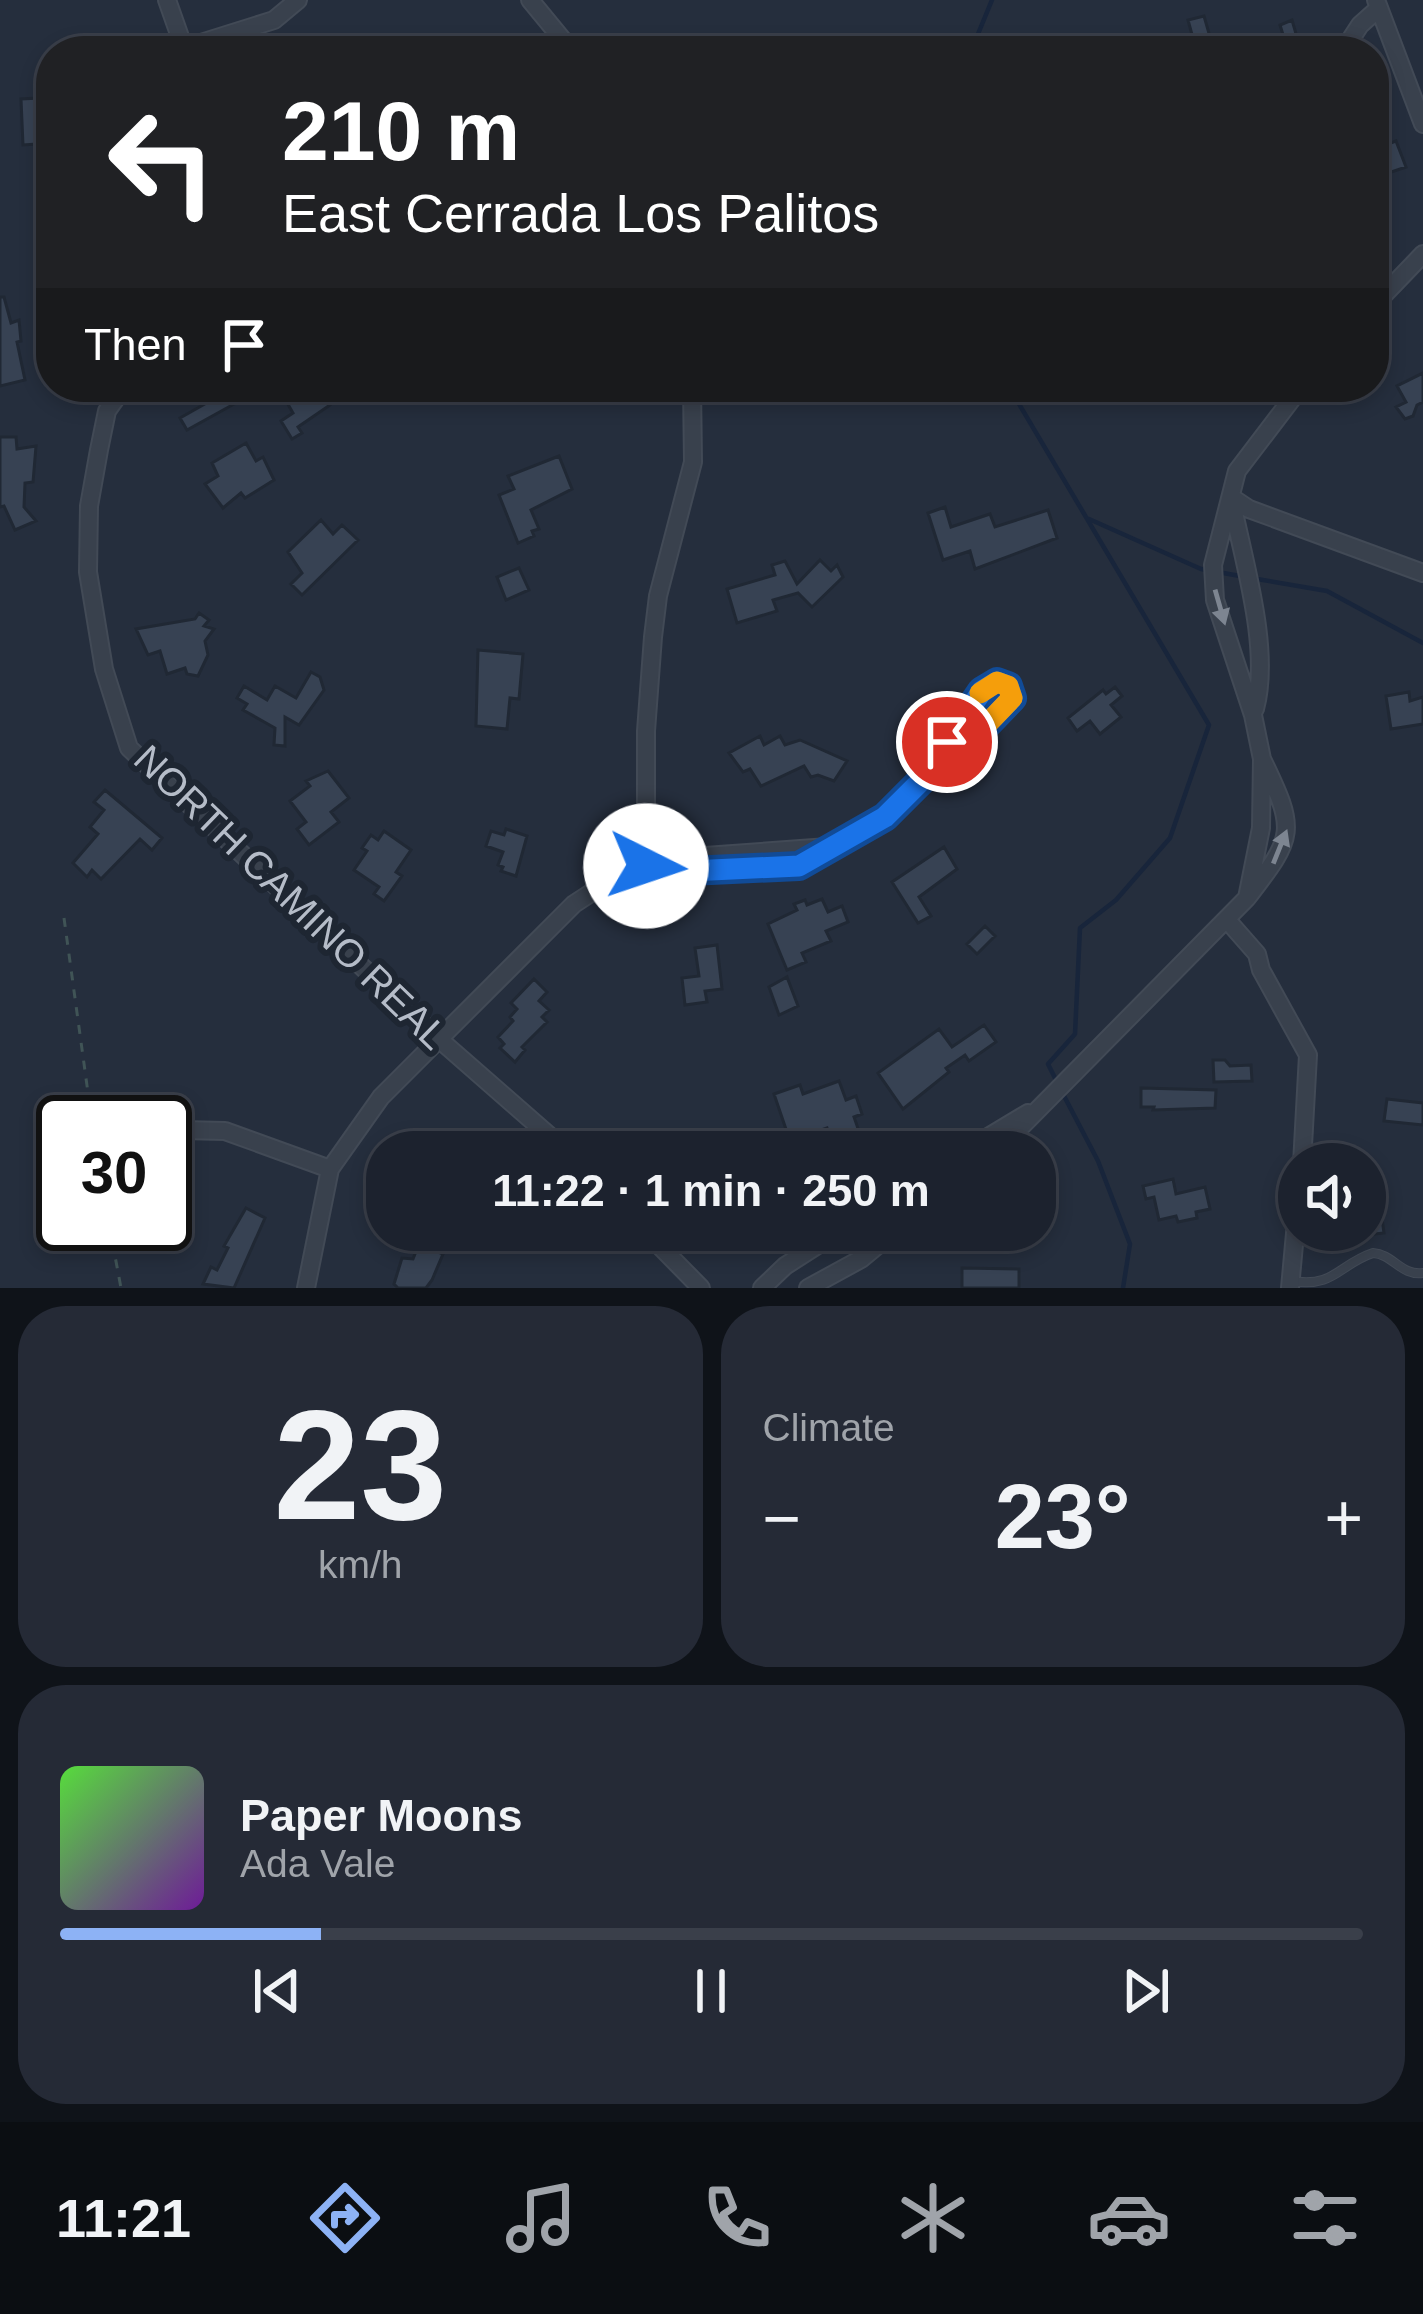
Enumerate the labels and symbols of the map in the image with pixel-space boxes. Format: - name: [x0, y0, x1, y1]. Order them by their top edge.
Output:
- one-way arrow: [1212, 589, 1230, 626]
- pin: [896, 691, 998, 793]
- street label: NORTH CAMINO REAL: [126, 737, 456, 1057]
- position arrow: [583, 803, 709, 929]
- one-way arrow: [1271, 829, 1290, 865]
- speed limit sign: 30: [36, 1095, 192, 1251]

